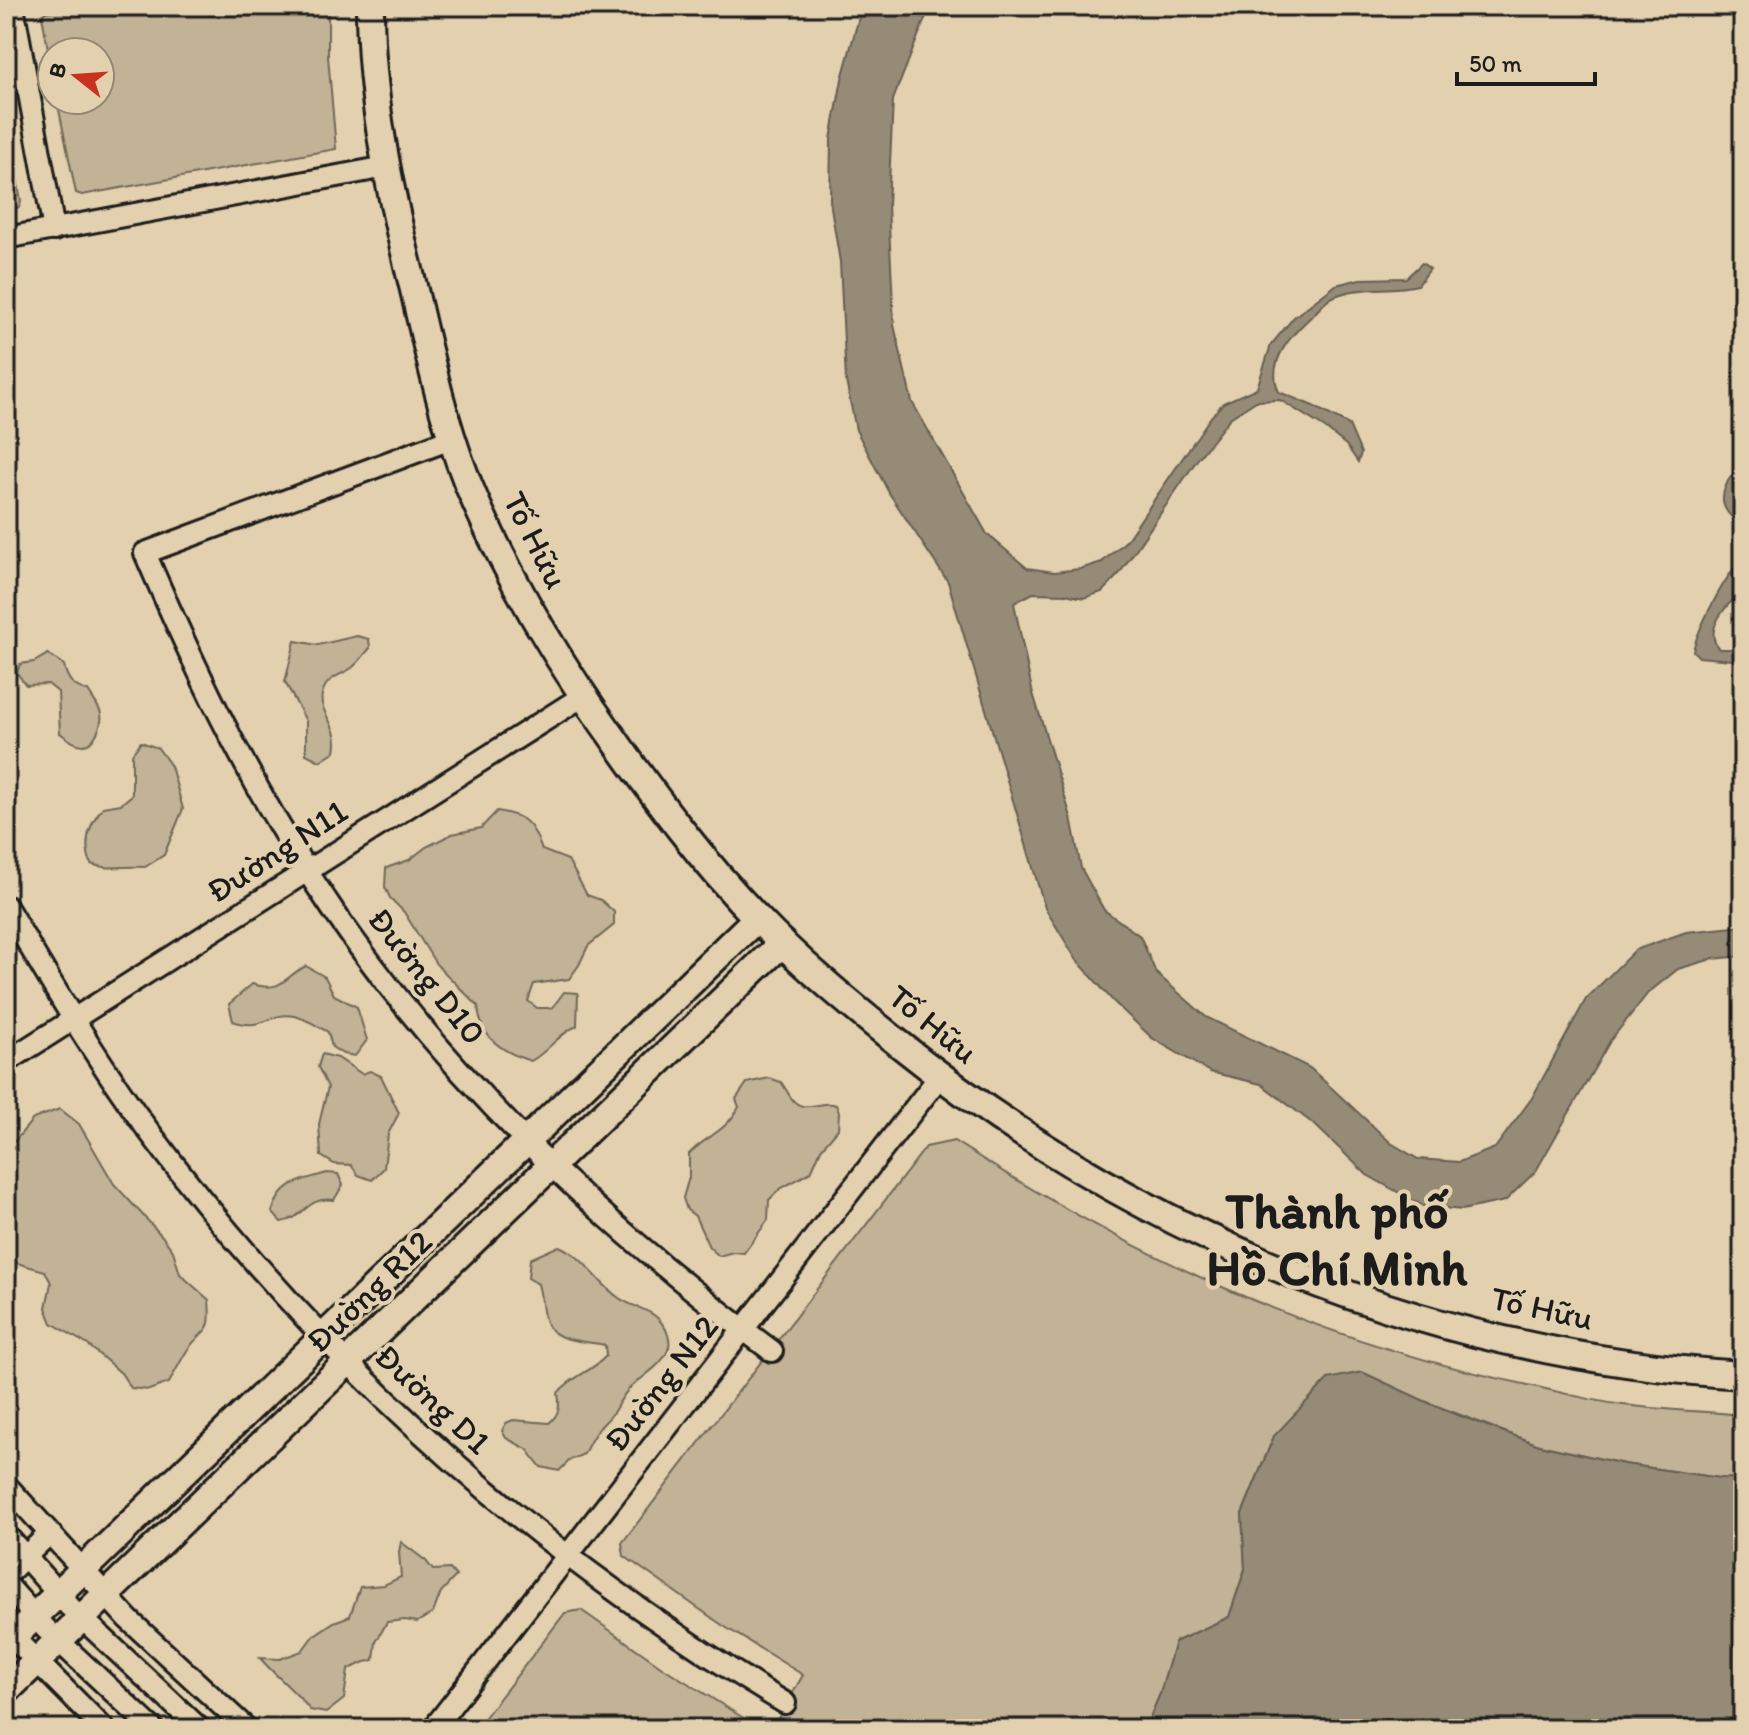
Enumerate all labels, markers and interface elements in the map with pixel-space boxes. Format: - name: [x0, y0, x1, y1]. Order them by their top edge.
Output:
- north arrow: [36, 36, 116, 116]
- scale bar: [1457, 36, 1595, 86]
- text: 50 m: [1469, 49, 1522, 78]
- text: B: [42, 60, 72, 81]
- street label: Tố Hữu: [494, 485, 578, 595]
- street label: Đường N11: [199, 790, 355, 912]
- street label: Đường D10: [359, 899, 495, 1053]
- street label: Tố Hữu: [880, 976, 986, 1073]
- district label: Thành phố Hồ Chí Minh: [1207, 1180, 1468, 1298]
- street label: Đường R12: [298, 1221, 440, 1361]
- street label: Tố Hữu: [1487, 1277, 1597, 1339]
- street label: Đường N12: [595, 1307, 727, 1459]
- street label: Đường D1: [367, 1335, 499, 1463]

